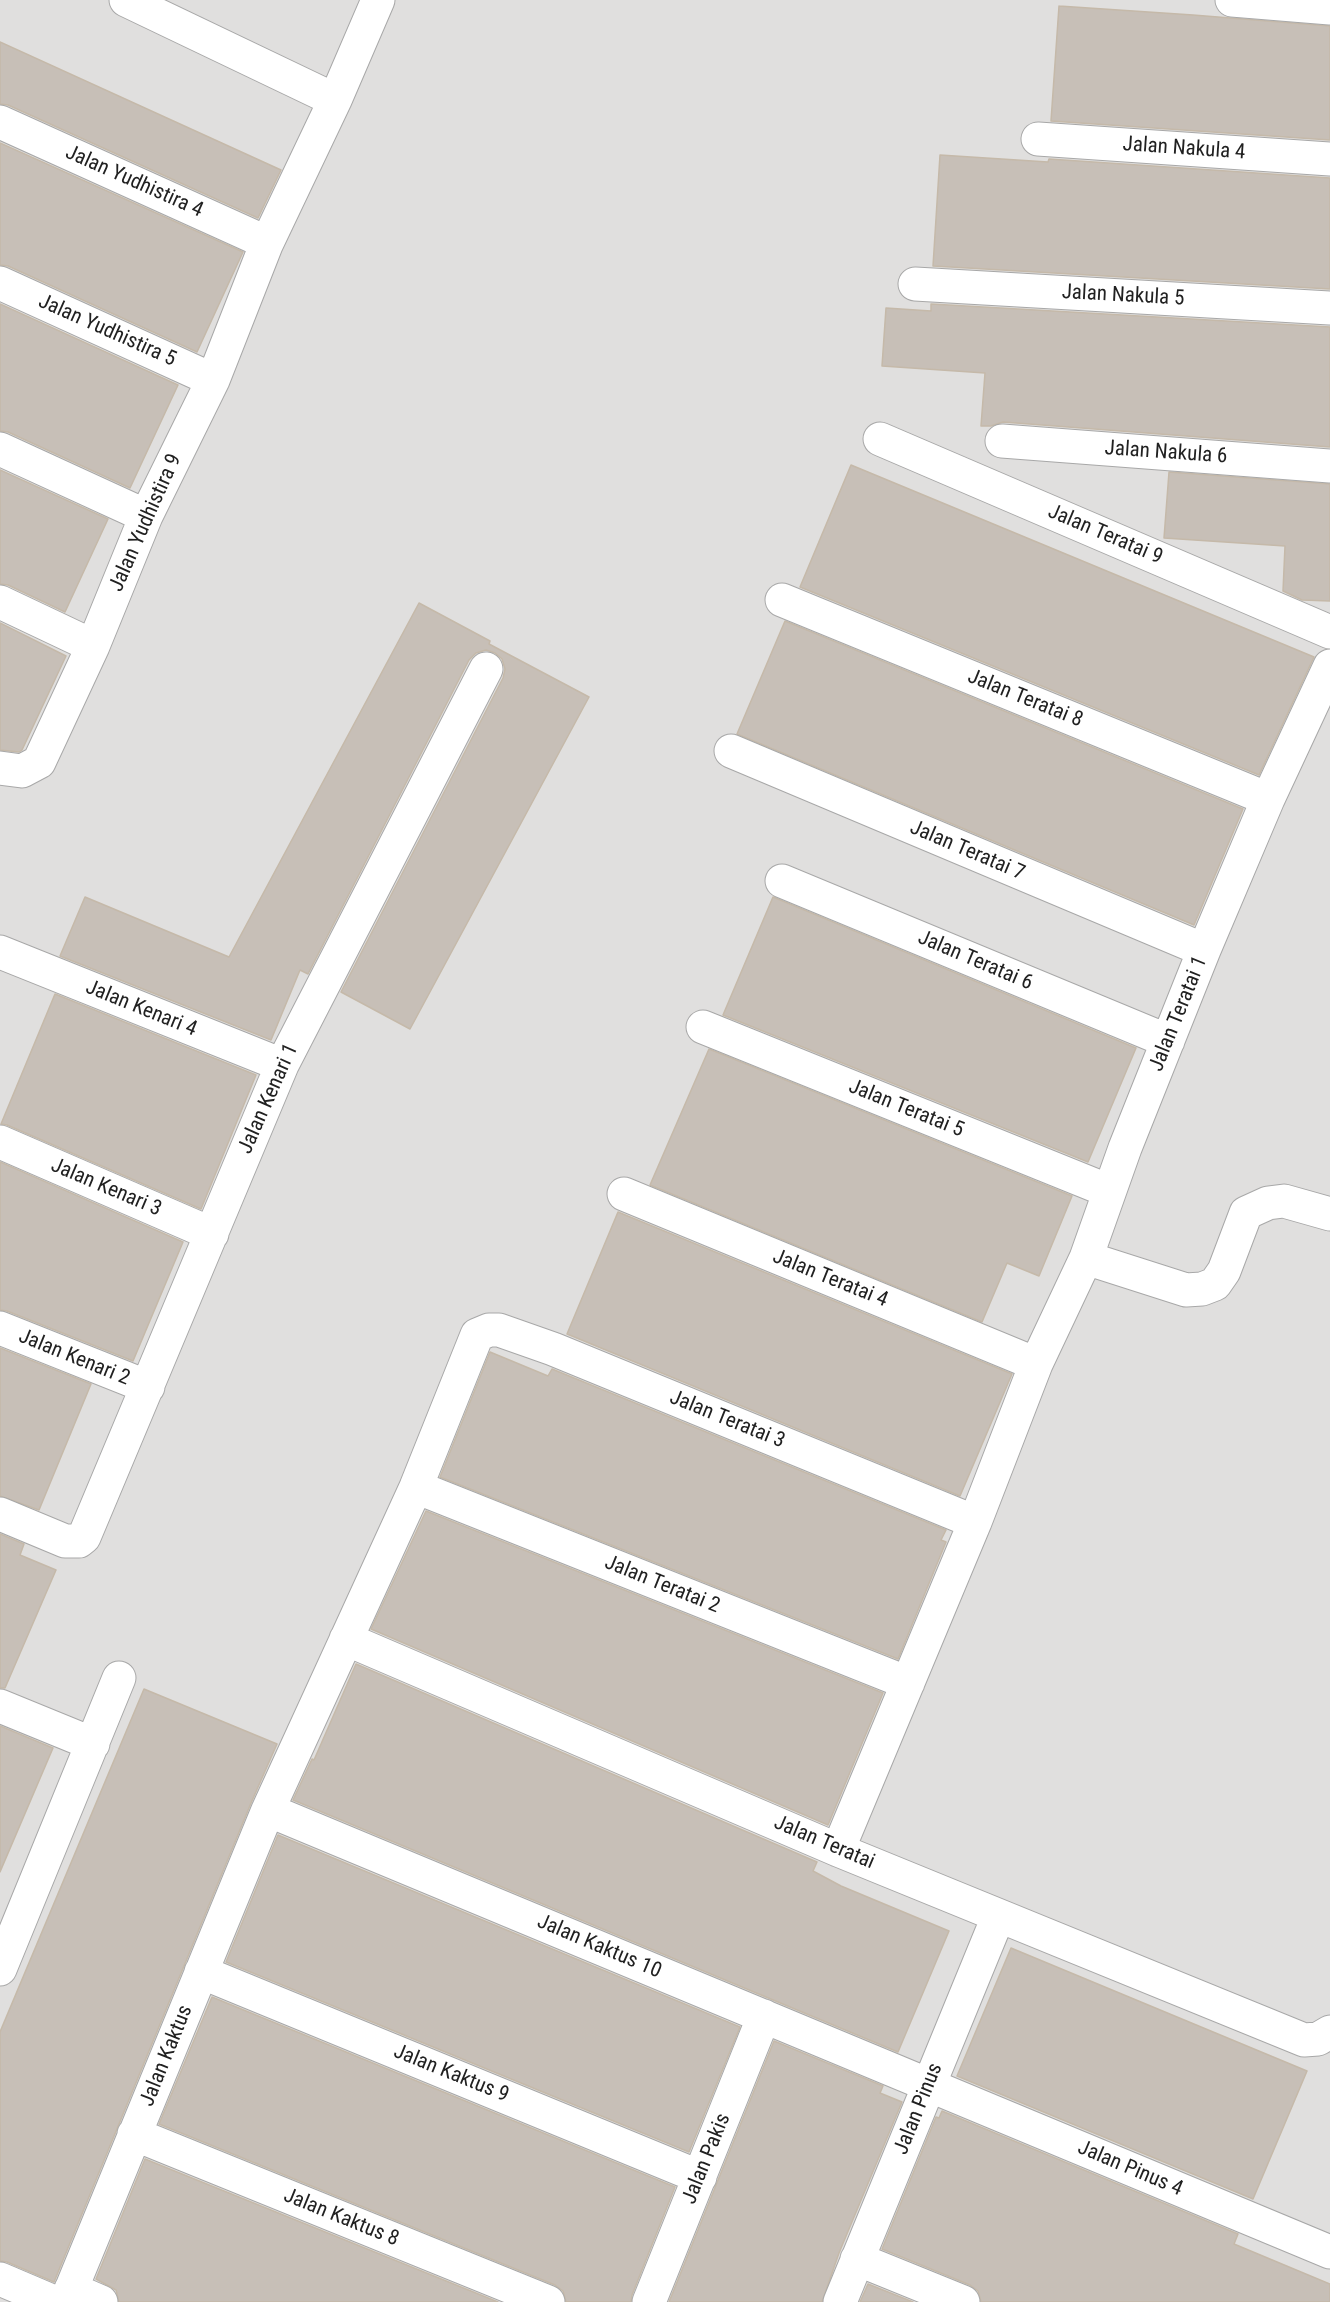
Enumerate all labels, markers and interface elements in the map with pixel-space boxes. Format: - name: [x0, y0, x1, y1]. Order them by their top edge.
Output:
- street label: Jalan Nakula 4: [1122, 132, 1246, 166]
- street label: Jalan Yudhistira 4: [61, 140, 207, 224]
- street label: Jalan Nakula 5: [1061, 280, 1185, 312]
- street label: Jalan Yudhistira 5: [34, 289, 180, 373]
- street label: Jalan Nakula 6: [1104, 436, 1228, 470]
- street label: Jalan Yudhistira 9: [104, 450, 188, 596]
- street label: Jalan Teratai 9: [1044, 500, 1166, 570]
- street label: Jalan Teratai 8: [964, 664, 1086, 734]
- street label: Jalan Teratai 7: [906, 816, 1028, 886]
- street label: Jalan Teratai 6: [914, 926, 1036, 996]
- street label: Jalan Teratai 1: [1144, 953, 1214, 1075]
- street label: Jalan Kenari 4: [82, 975, 200, 1043]
- street label: Jalan Kenari 1: [234, 1040, 304, 1158]
- street label: Jalan Teratai 5: [845, 1074, 967, 1144]
- street label: Jalan Kenari 3: [47, 1153, 165, 1223]
- street label: Jalan Teratai 4: [769, 1244, 891, 1314]
- street label: Jalan Kenari 2: [15, 1324, 133, 1392]
- street label: Jalan Teratai 3: [666, 1385, 788, 1455]
- street label: Jalan Teratai 2: [601, 1550, 723, 1620]
- street label: Jalan Teratai: [770, 1811, 878, 1875]
- street label: Jalan Kaktus 10: [533, 1910, 665, 1984]
- street label: Jalan Kaktus: [135, 2002, 199, 2110]
- street label: Jalan Kaktus 9: [390, 2039, 512, 2109]
- street label: Jalan Pinus: [889, 2060, 949, 2158]
- street label: Jalan Pakis: [677, 2110, 737, 2208]
- street label: Jalan Pinus 4: [1074, 2136, 1186, 2202]
- street label: Jalan Kaktus 8: [280, 2183, 402, 2253]

